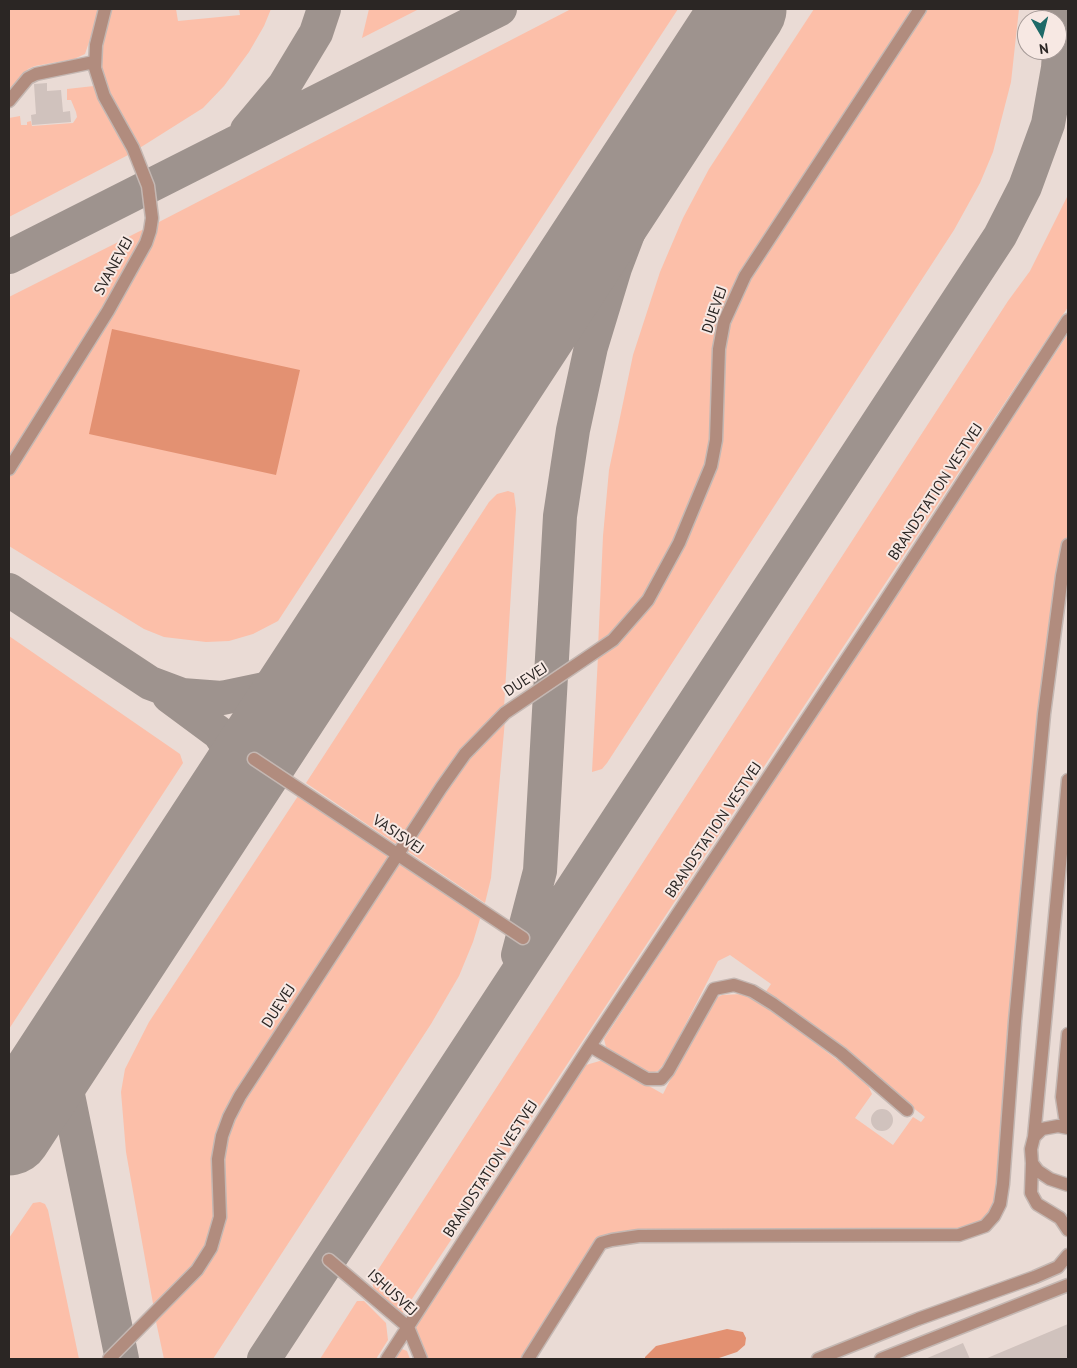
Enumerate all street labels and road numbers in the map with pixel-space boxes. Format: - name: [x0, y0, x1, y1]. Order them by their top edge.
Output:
- street label: SVANEVEJ: [91, 234, 137, 298]
- street label: DUEVEJ: [699, 284, 731, 336]
- street label: BRANDSTATION VESTVEJ: [885, 420, 987, 564]
- street label: DUEVEJ: [501, 659, 551, 701]
- street label: BRANDSTATION VESTVEJ: [662, 759, 766, 901]
- street label: VASISVEJ: [369, 811, 427, 859]
- street label: DUEVEJ: [258, 981, 300, 1031]
- street label: BRANDSTATION VESTVEJ: [440, 1097, 542, 1241]
- street label: ISHUSVEJ: [363, 1266, 421, 1320]

